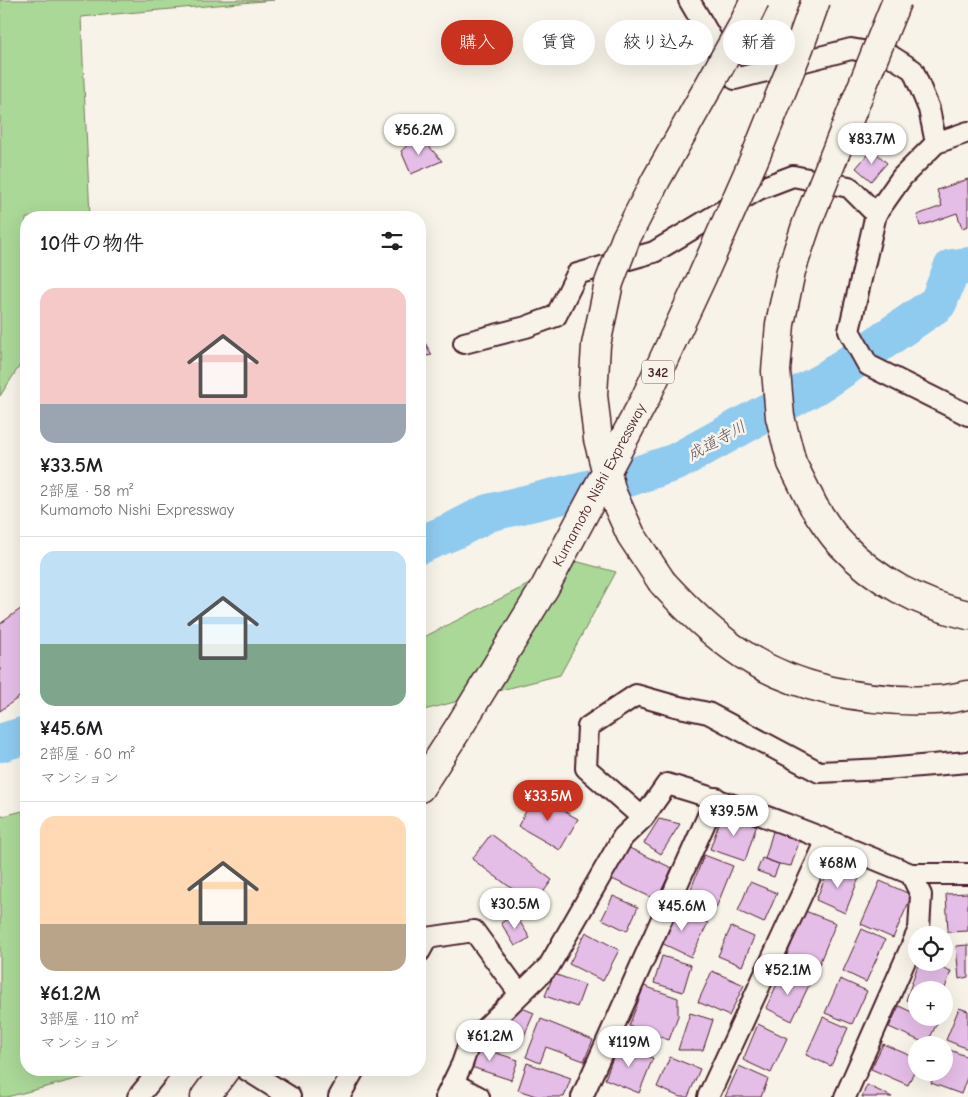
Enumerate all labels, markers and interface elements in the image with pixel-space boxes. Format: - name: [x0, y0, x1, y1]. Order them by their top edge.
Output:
- chip: 購入: [441, 20, 513, 65]
- chip: 賃貸: [523, 20, 595, 65]
- chip: 絞り込み: [605, 20, 713, 65]
- chip: 新着: [723, 20, 795, 65]
- pin: ¥56.2M: [378, 114, 460, 156]
- text: ¥56.2M: [395, 121, 443, 139]
- pin: ¥83.7M: [831, 122, 913, 165]
- text: ¥83.7M: [849, 130, 895, 148]
- icon: filters: [378, 227, 406, 255]
- text: 10件の物件: [40, 231, 144, 255]
- icon: home: [178, 321, 268, 411]
- road number: 342: [642, 361, 674, 384]
- street label: Kumamoto Nishi Expressway: [548, 400, 650, 570]
- water label: 成道寺川: [684, 417, 749, 464]
- text: ¥33.5M: [40, 453, 103, 477]
- text: 2部屋 · 58 m²: [40, 482, 133, 500]
- text: Kumamoto Nishi Expressway: [40, 501, 234, 519]
- icon: home: [178, 583, 268, 673]
- text: ¥45.6M: [40, 716, 103, 740]
- text: 2部屋 · 60 m²: [40, 745, 135, 763]
- text: マンション: [40, 769, 119, 787]
- pin: ¥33.5M: [507, 780, 589, 822]
- text: ¥33.5M: [524, 787, 572, 805]
- pin: ¥39.5M: [693, 794, 775, 837]
- text: ¥39.5M: [710, 802, 758, 820]
- pin: ¥68M: [808, 846, 868, 889]
- icon: home: [178, 848, 268, 938]
- text: ¥68M: [819, 854, 857, 872]
- pin: ¥30.5M: [474, 888, 556, 930]
- pin: ¥45.6M: [641, 890, 723, 932]
- text: ¥30.5M: [490, 895, 540, 913]
- text: ¥45.6M: [658, 897, 706, 915]
- map controls: [908, 926, 953, 1081]
- button: locate: [908, 926, 953, 971]
- pin: ¥52.1M: [747, 954, 829, 996]
- text: ¥52.1M: [765, 961, 811, 979]
- text: ¥61.2M: [40, 981, 101, 1005]
- button: +: [908, 981, 953, 1026]
- text: 3部屋 · 110 m²: [40, 1010, 139, 1028]
- pin: ¥61.2M: [449, 1020, 531, 1062]
- pin: ¥119M: [594, 1026, 664, 1068]
- text: ¥61.2M: [467, 1027, 513, 1045]
- text: ¥119M: [608, 1033, 650, 1051]
- text: マンション: [40, 1034, 119, 1052]
- button: −: [908, 1036, 953, 1081]

